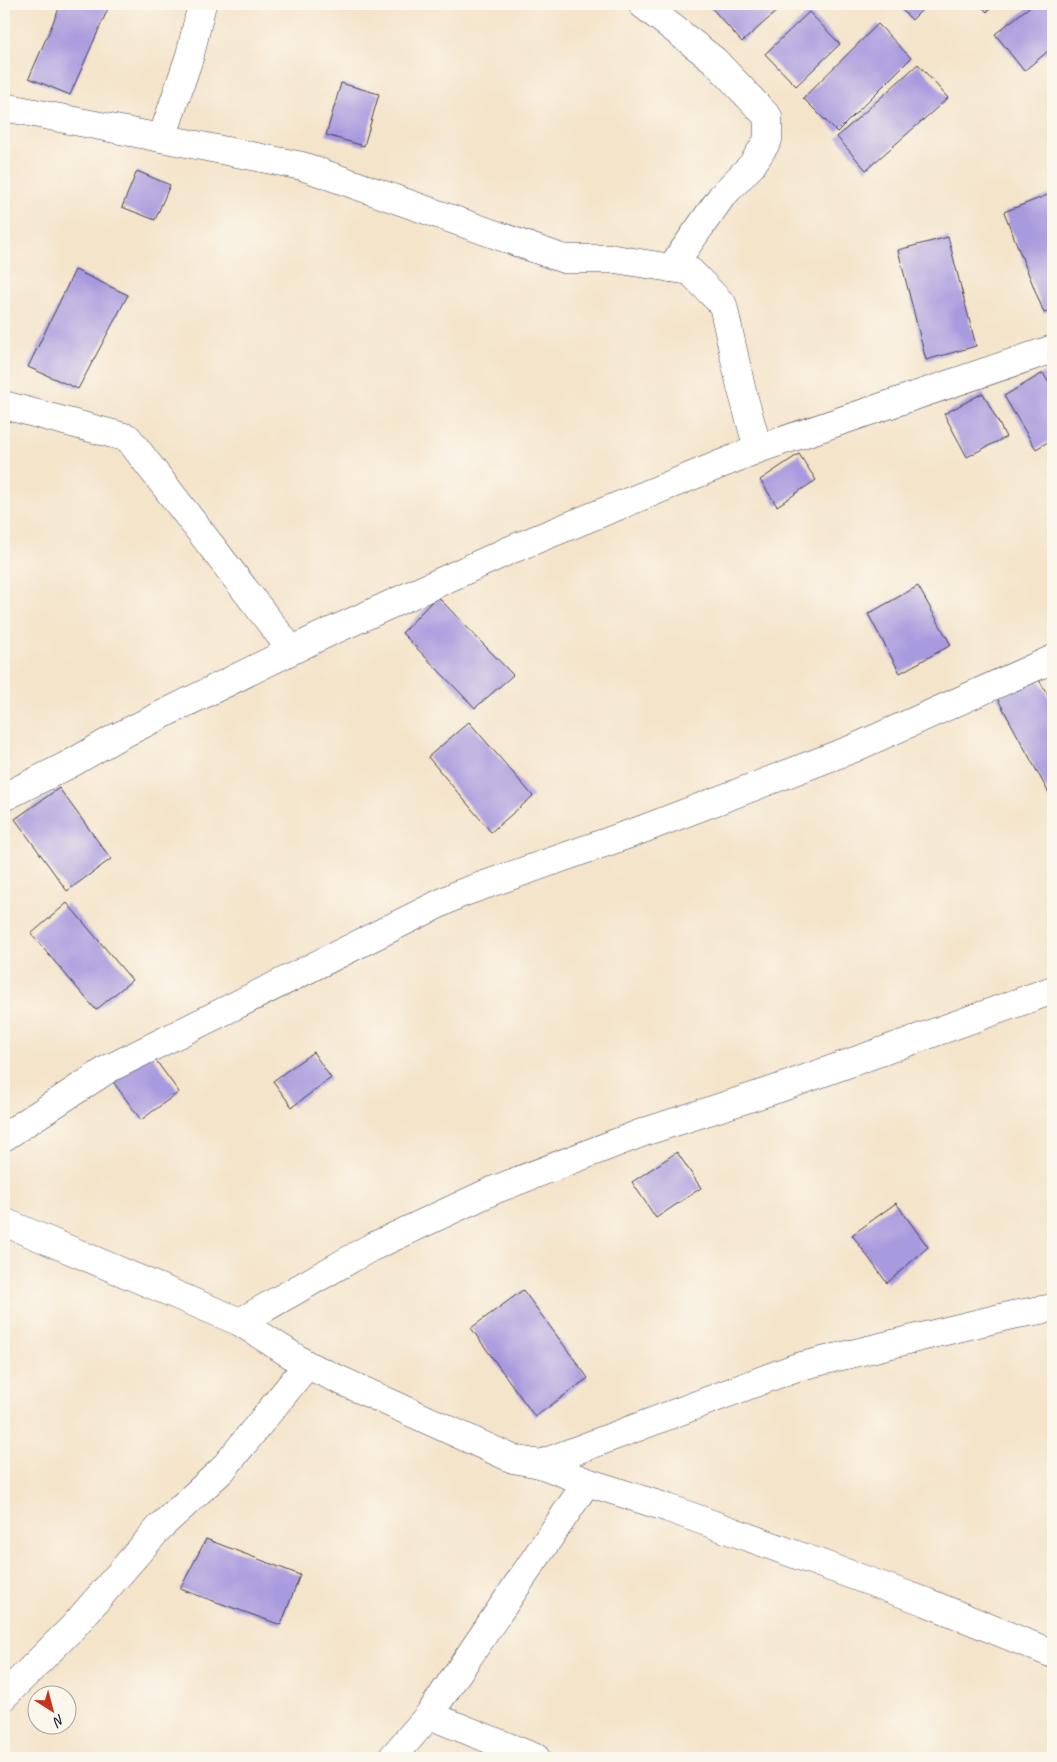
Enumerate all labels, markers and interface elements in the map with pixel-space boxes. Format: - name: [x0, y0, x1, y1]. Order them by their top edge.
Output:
- north arrow: [28, 1684, 78, 1734]
- text: N: [49, 1711, 68, 1731]

